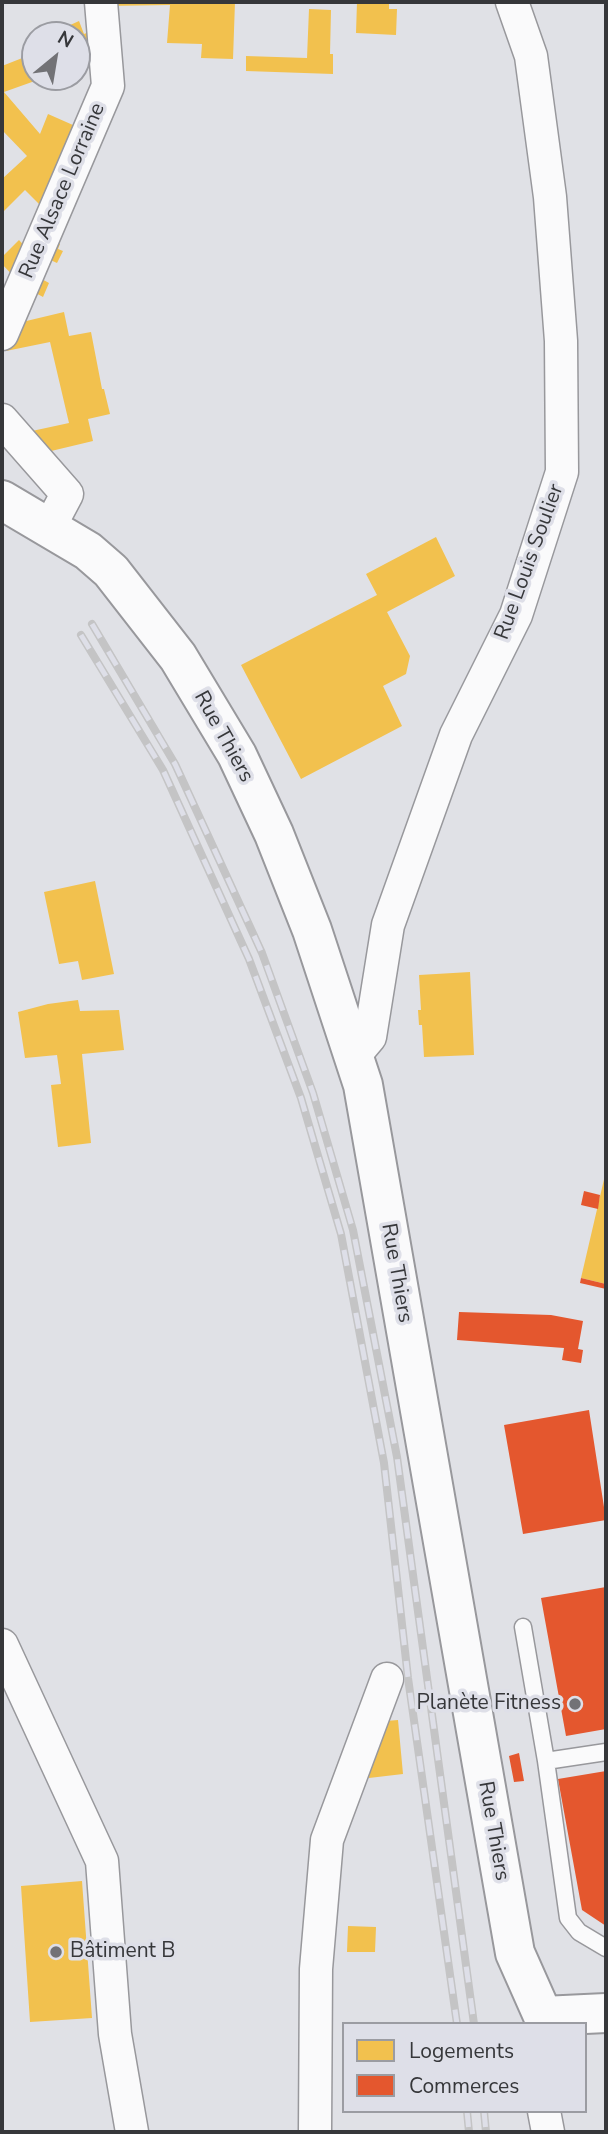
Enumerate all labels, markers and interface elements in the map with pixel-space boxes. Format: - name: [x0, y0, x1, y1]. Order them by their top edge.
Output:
- north arrow: [21, 21, 91, 91]
- text: N: [53, 25, 78, 54]
- street label: Rue Alsace Lorraine: [15, 99, 111, 283]
- street label: Rue Louis Soulier: [490, 481, 570, 643]
- street label: Rue Thiers: [188, 687, 258, 787]
- street label: Rue Thiers: [375, 1221, 417, 1325]
- place label: Planète Fitness: [416, 1691, 561, 1717]
- marker: Planète Fitness: [567, 1696, 583, 1712]
- street label: Rue Thiers: [472, 1779, 514, 1883]
- place label: Bâtiment B: [70, 1939, 176, 1965]
- marker: Bâtiment B: [48, 1944, 64, 1960]
- legend: [342, 2022, 587, 2113]
- text: Logements: [409, 2037, 514, 2065]
- text: Commerces: [409, 2072, 519, 2100]

